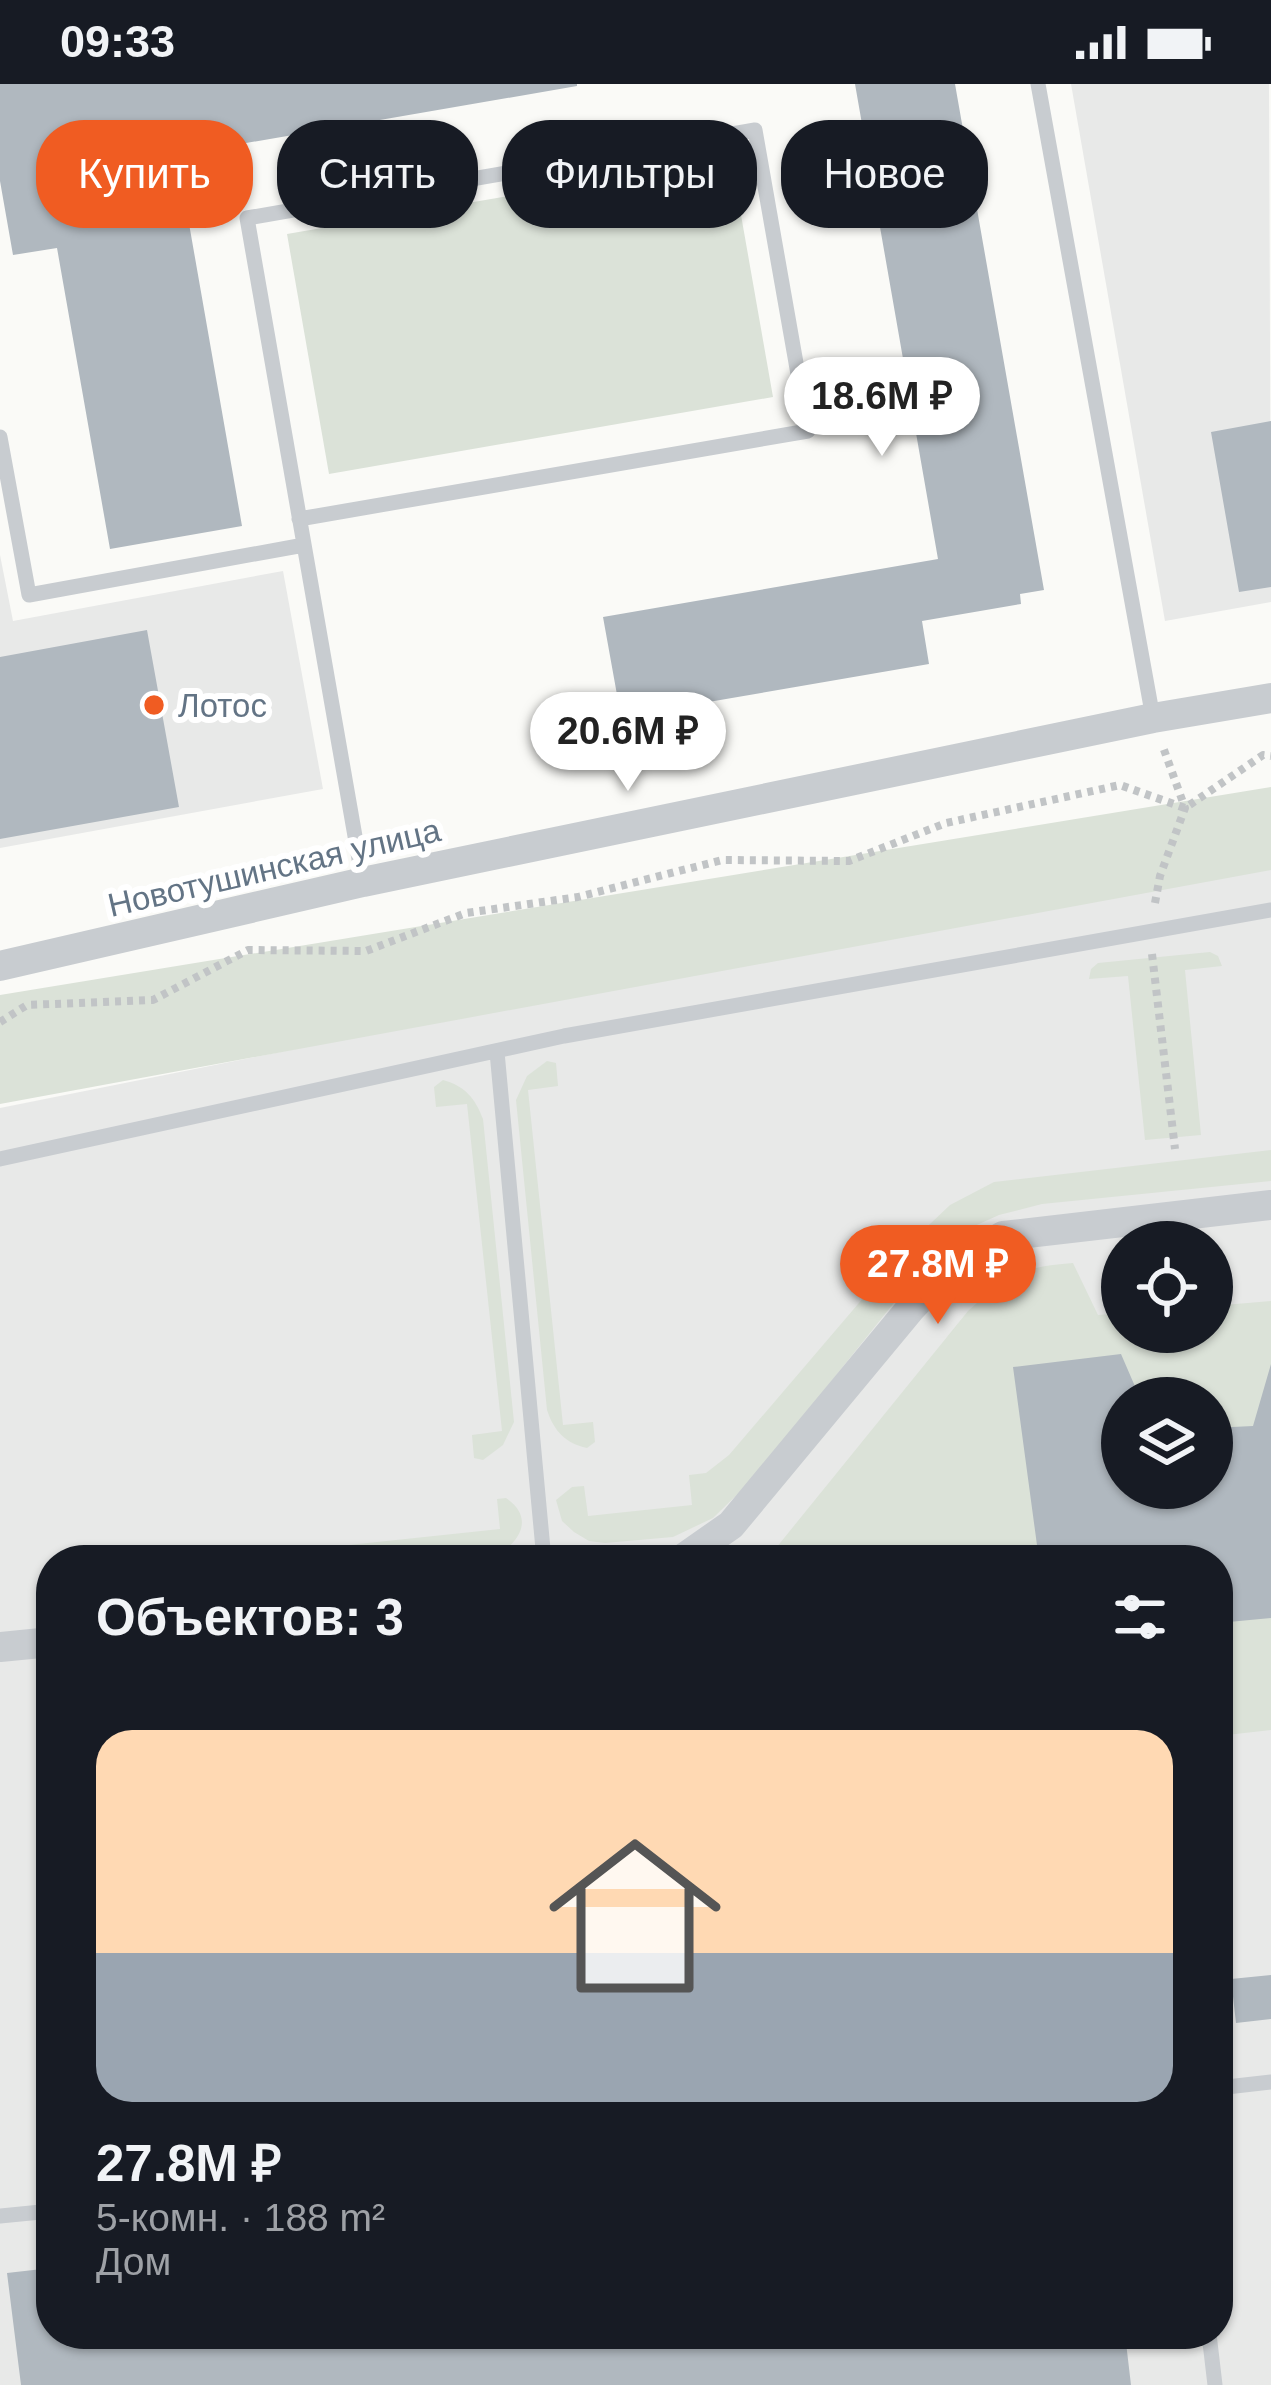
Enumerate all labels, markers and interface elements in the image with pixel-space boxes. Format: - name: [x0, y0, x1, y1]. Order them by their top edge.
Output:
- text: 09:33: [60, 16, 175, 67]
- chip: Купить: [36, 120, 253, 228]
- chip: Снять: [277, 120, 478, 228]
- chip: Фильтры: [502, 120, 757, 228]
- chip: Новое: [781, 120, 988, 228]
- pin: 18.6M ₽: [771, 357, 993, 459]
- text: 18.6M ₽: [811, 374, 953, 417]
- place label: Лотос: [178, 687, 267, 724]
- marker: Лотос: [141, 692, 167, 718]
- pin: 20.6M ₽: [517, 692, 739, 794]
- text: 20.6M ₽: [557, 709, 699, 752]
- street label: Новотушинская улица: [104, 811, 444, 924]
- map controls: [1101, 1221, 1233, 1509]
- button: locate: [1101, 1221, 1233, 1353]
- pin: 27.8M ₽: [827, 1225, 1049, 1327]
- text: 27.8M ₽: [867, 1242, 1009, 1285]
- button: layers: [1101, 1377, 1233, 1509]
- icon: filters: [1107, 1584, 1173, 1650]
- text: Объектов: 3: [96, 1589, 404, 1646]
- icon: home: [527, 1808, 743, 2024]
- text: 27.8M ₽: [96, 2135, 282, 2192]
- text: 5-комн. · 188 m²: [96, 2196, 385, 2239]
- text: Дом: [96, 2240, 171, 2283]

